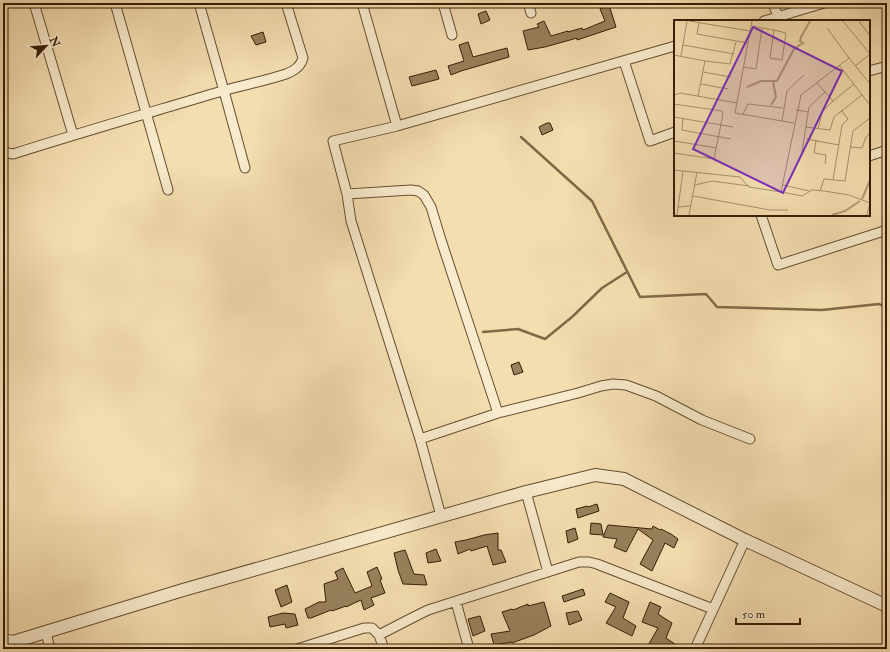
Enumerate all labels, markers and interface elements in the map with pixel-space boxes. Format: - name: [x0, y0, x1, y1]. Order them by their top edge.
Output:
- inset map: [674, 20, 870, 216]
- north arrow: [26, 26, 66, 66]
- text: N: [46, 34, 63, 50]
- scale bar: [736, 600, 800, 626]
- text: 50 m: [742, 607, 766, 622]

